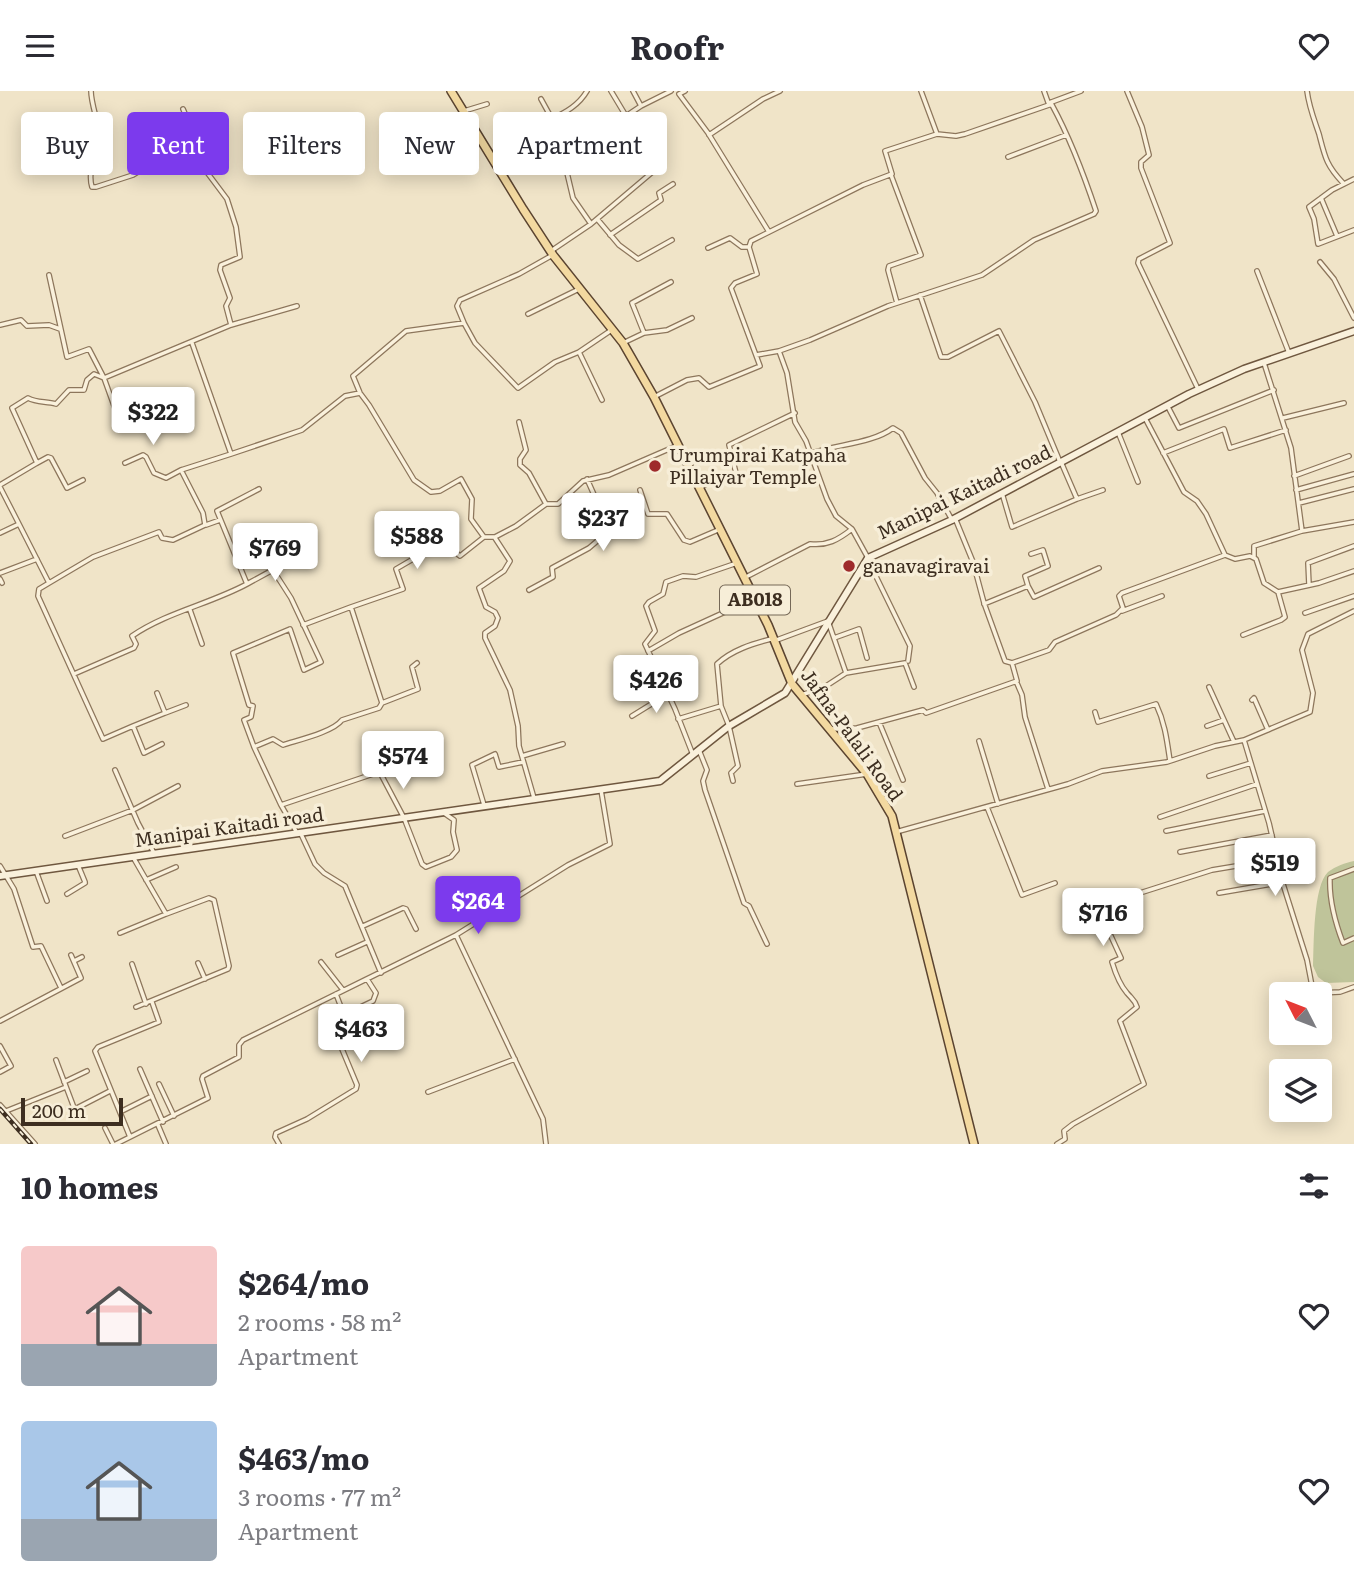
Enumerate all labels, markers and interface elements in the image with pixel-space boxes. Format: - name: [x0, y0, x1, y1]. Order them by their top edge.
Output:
- text: Roofr: [630, 22, 724, 70]
- icon: menu: [21, 27, 59, 65]
- icon: heart: [1295, 27, 1333, 65]
- chip: Buy: [21, 112, 113, 175]
- chip: Rent: [127, 112, 229, 175]
- chip: Filters: [243, 112, 365, 175]
- chip: New: [379, 112, 479, 175]
- chip: Apartment: [493, 112, 667, 175]
- pin: $322: [112, 387, 194, 447]
- text: $322: [128, 393, 178, 427]
- street label: Manipai Kaitadi road: [872, 437, 1056, 546]
- place label: Urumpirai Katpaha Pillaiyar Temple: [669, 440, 847, 490]
- marker: Urumpirai Katpaha Pillaiyar Temple: [647, 458, 663, 474]
- pin: $237: [562, 493, 644, 553]
- text: $237: [578, 499, 628, 533]
- pin: $588: [376, 511, 458, 571]
- text: $588: [390, 517, 444, 551]
- pin: $769: [234, 524, 316, 583]
- text: $769: [249, 529, 301, 563]
- place label: ganavagiravai: [863, 551, 990, 579]
- marker: ganavagiravai: [841, 558, 857, 574]
- road number: AB018: [720, 585, 790, 615]
- pin: $426: [615, 655, 697, 715]
- text: $426: [629, 661, 683, 695]
- street label: Jafna-Palali Road: [795, 662, 911, 807]
- pin: $574: [362, 731, 444, 791]
- text: $574: [378, 737, 428, 771]
- street label: Manipai Kaitadi road: [132, 799, 326, 853]
- pin: $519: [1234, 839, 1316, 898]
- text: $519: [1251, 844, 1299, 878]
- pin: $264: [437, 877, 519, 936]
- text: $264: [451, 882, 505, 916]
- pin: $716: [1062, 889, 1144, 948]
- text: $716: [1078, 894, 1128, 928]
- north arrow: [1269, 982, 1332, 1045]
- map controls: [1269, 982, 1332, 1122]
- pin: $463: [320, 1005, 402, 1064]
- text: $463: [334, 1010, 388, 1044]
- button: layers: [1269, 1059, 1332, 1122]
- scale bar: [21, 1095, 122, 1127]
- text: 200 m: [32, 1096, 86, 1124]
- text: 10 homes: [21, 1164, 158, 1208]
- icon: filters: [1295, 1167, 1333, 1205]
- text: $264/mo: [238, 1260, 369, 1304]
- icon: home: [77, 1274, 161, 1358]
- icon: heart: [1295, 1297, 1333, 1335]
- text: 2 rooms · 58 m²: [238, 1304, 401, 1338]
- text: Apartment: [238, 1338, 358, 1372]
- text: $463/mo: [238, 1435, 369, 1479]
- icon: home: [77, 1449, 161, 1533]
- icon: heart: [1295, 1472, 1333, 1510]
- text: 3 rooms · 77 m²: [238, 1479, 401, 1513]
- text: Apartment: [238, 1513, 358, 1547]

